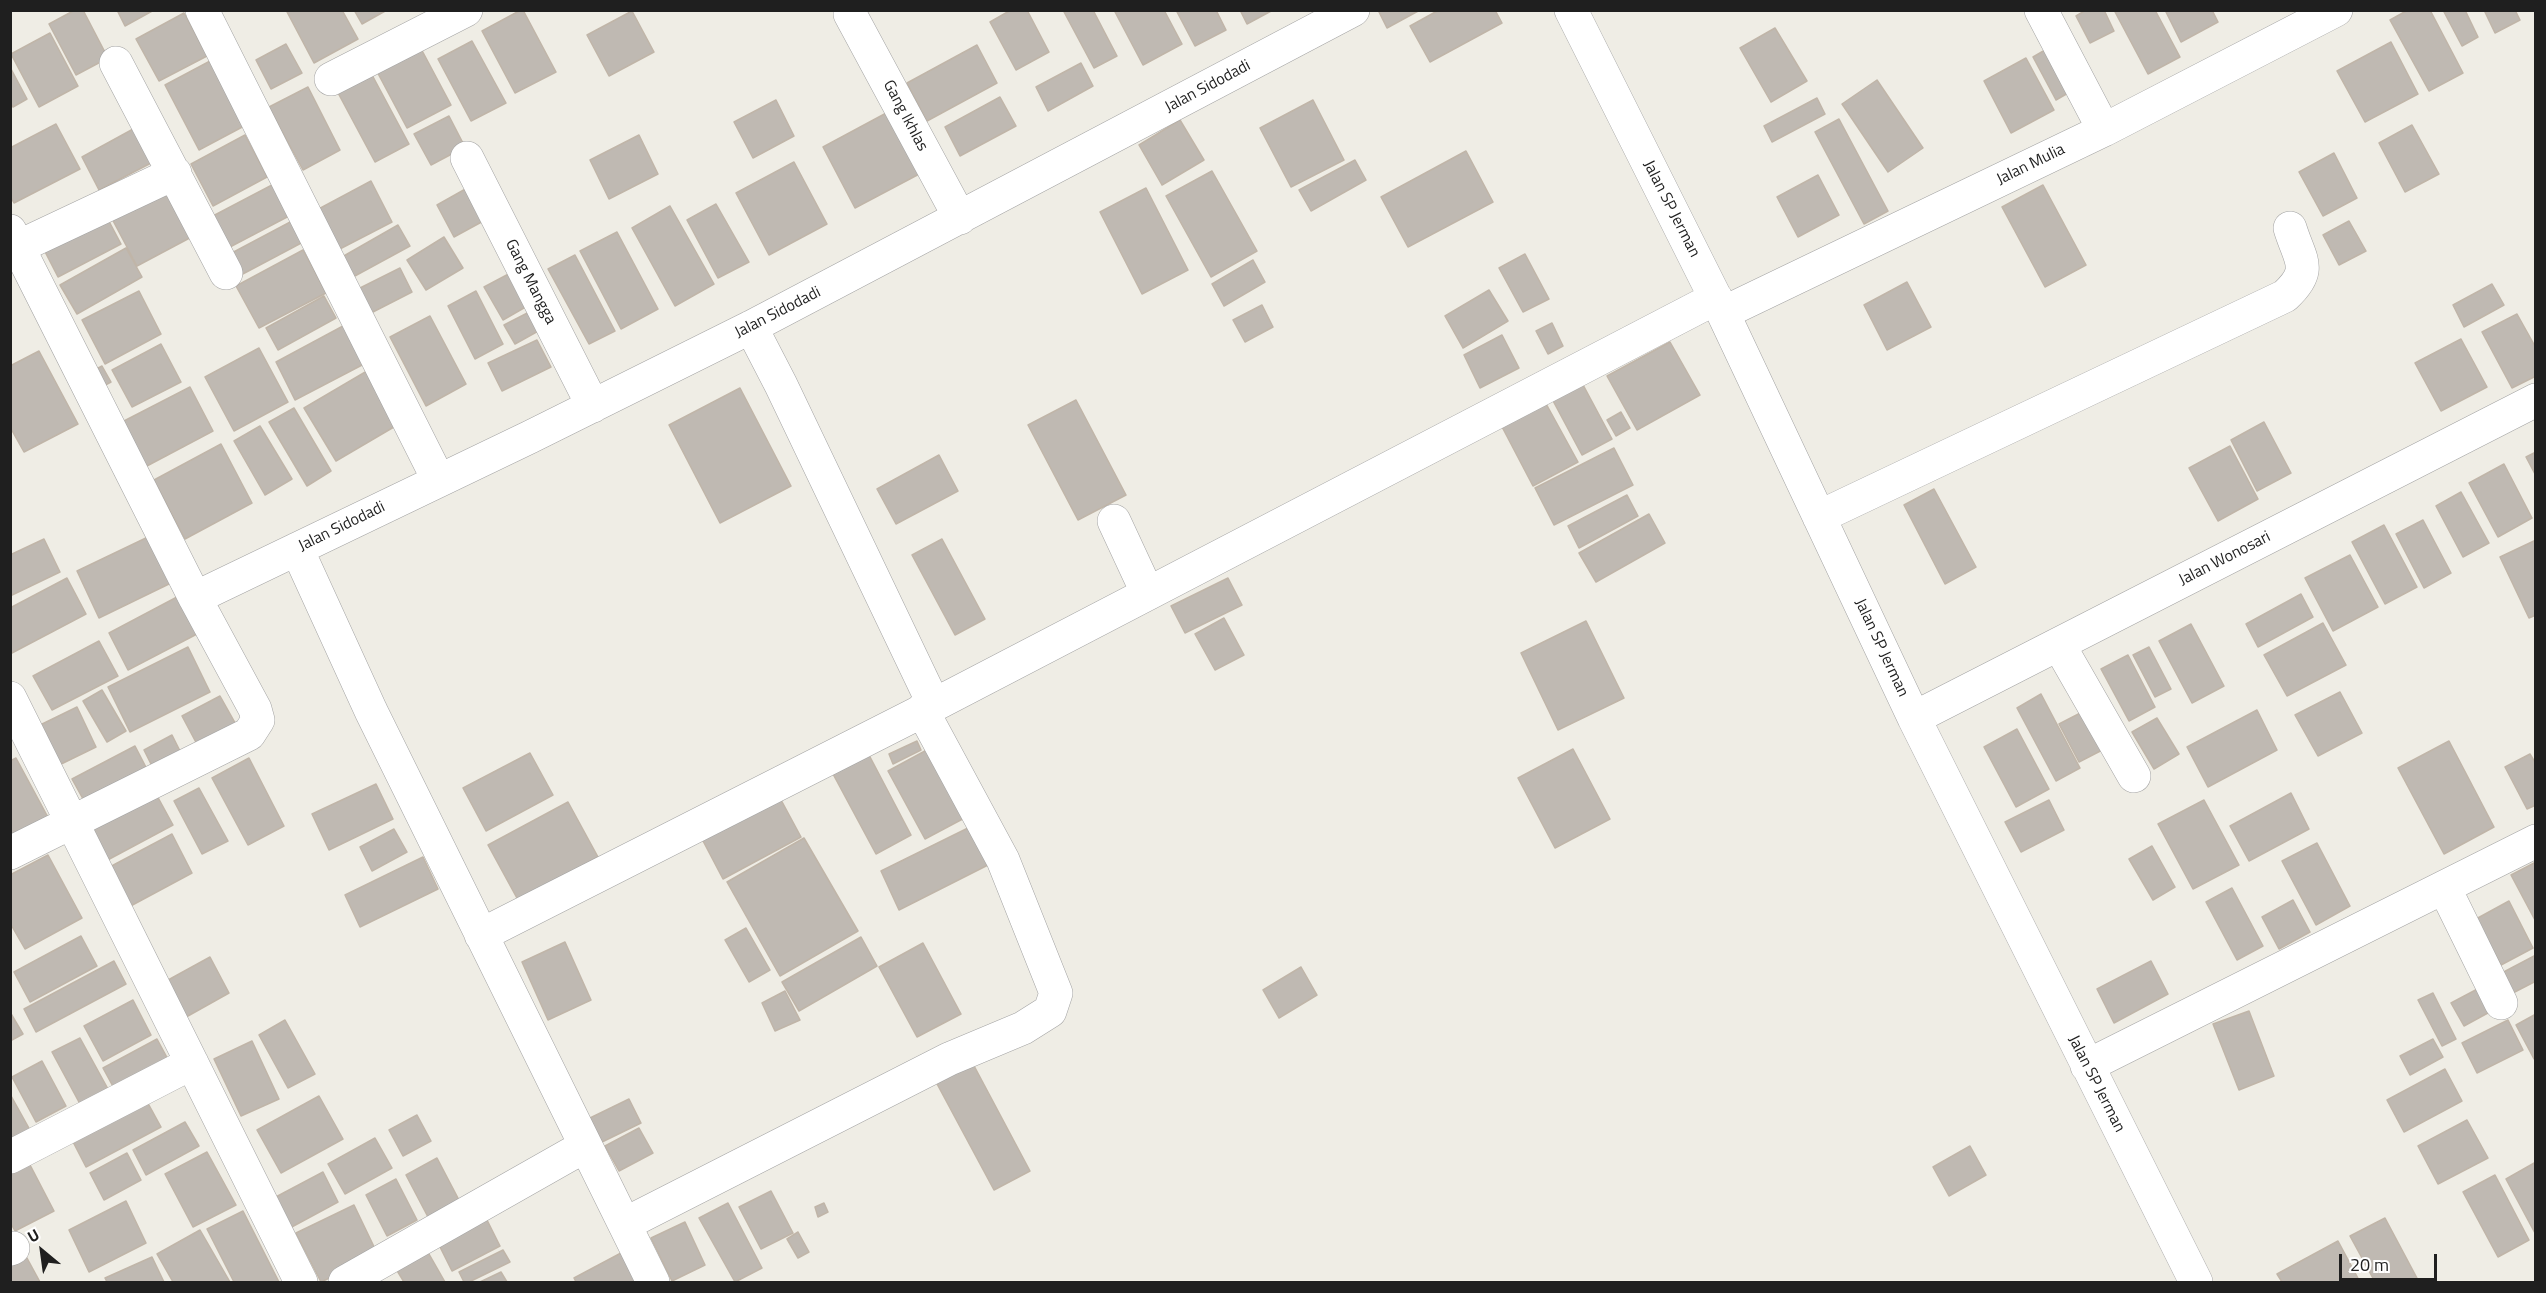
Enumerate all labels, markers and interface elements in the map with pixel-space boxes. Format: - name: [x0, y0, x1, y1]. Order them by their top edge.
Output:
- street label: Jalan Sidodadi: [1162, 56, 1254, 118]
- street label: Gang Ikhlas: [878, 77, 932, 155]
- street label: Jalan Mulia: [1994, 140, 2068, 190]
- street label: Jalan SP Jerman: [1638, 157, 1704, 261]
- street label: Gang Mangga: [500, 236, 560, 328]
- street label: Jalan Sidodadi: [732, 283, 824, 343]
- street label: Jalan Sidodadi: [296, 498, 388, 556]
- street label: Jalan Wonosari: [2176, 528, 2274, 590]
- street label: Jalan SP Jerman: [1850, 596, 1912, 700]
- street label: Jalan SP Jerman: [2063, 1032, 2129, 1136]
- north arrow: [12, 1221, 72, 1281]
- text: U: [23, 1222, 44, 1248]
- scale bar: [2342, 1242, 2440, 1280]
- text: 20 m: [2350, 1251, 2389, 1278]

